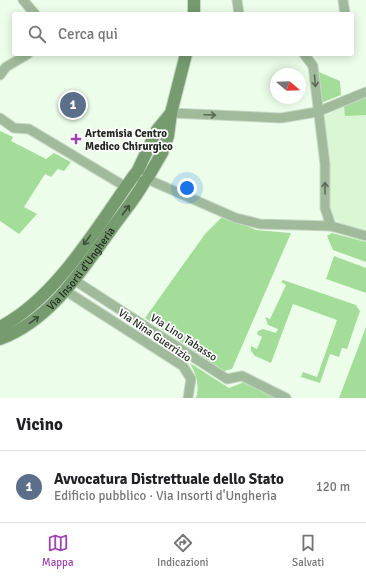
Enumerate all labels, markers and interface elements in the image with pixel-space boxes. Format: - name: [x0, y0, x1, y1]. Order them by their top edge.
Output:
- search box: [12, 12, 354, 56]
- icon: search: [26, 23, 48, 45]
- text: Cerca qui: [58, 25, 118, 43]
- north arrow: [270, 68, 306, 104]
- one-way arrow: [311, 74, 318, 87]
- pin: 1: [60, 90, 86, 120]
- one-way arrow: [203, 111, 216, 119]
- place label: Artemisia Centro Medico Chirurgico: [85, 127, 173, 153]
- marker: Artemisia Centro Medico Chirurgico: [70, 133, 82, 145]
- your location: [177, 178, 197, 198]
- one-way arrow: [321, 182, 329, 195]
- one-way arrow: [121, 205, 130, 216]
- street label: Via Insorti d'Ungheria: [44, 224, 118, 313]
- one-way arrow: [83, 234, 92, 245]
- street label: Via Nina Guerrizio: [116, 306, 194, 365]
- street label: Via Lino Tabasso: [148, 311, 220, 364]
- one-way arrow: [28, 316, 39, 324]
- text: Vicino: [16, 414, 63, 435]
- text: Avvocatura Distrettuale dello Stato: [54, 470, 284, 488]
- text: 1: [25, 479, 33, 495]
- text: 120 m: [316, 479, 350, 495]
- text: Edificio pubblico · Via Insorti d'Ungheria: [54, 488, 277, 504]
- tab: Mappa: [42, 532, 73, 569]
- tab: Indicazioni: [157, 532, 208, 569]
- tab: Salvati: [292, 532, 324, 569]

